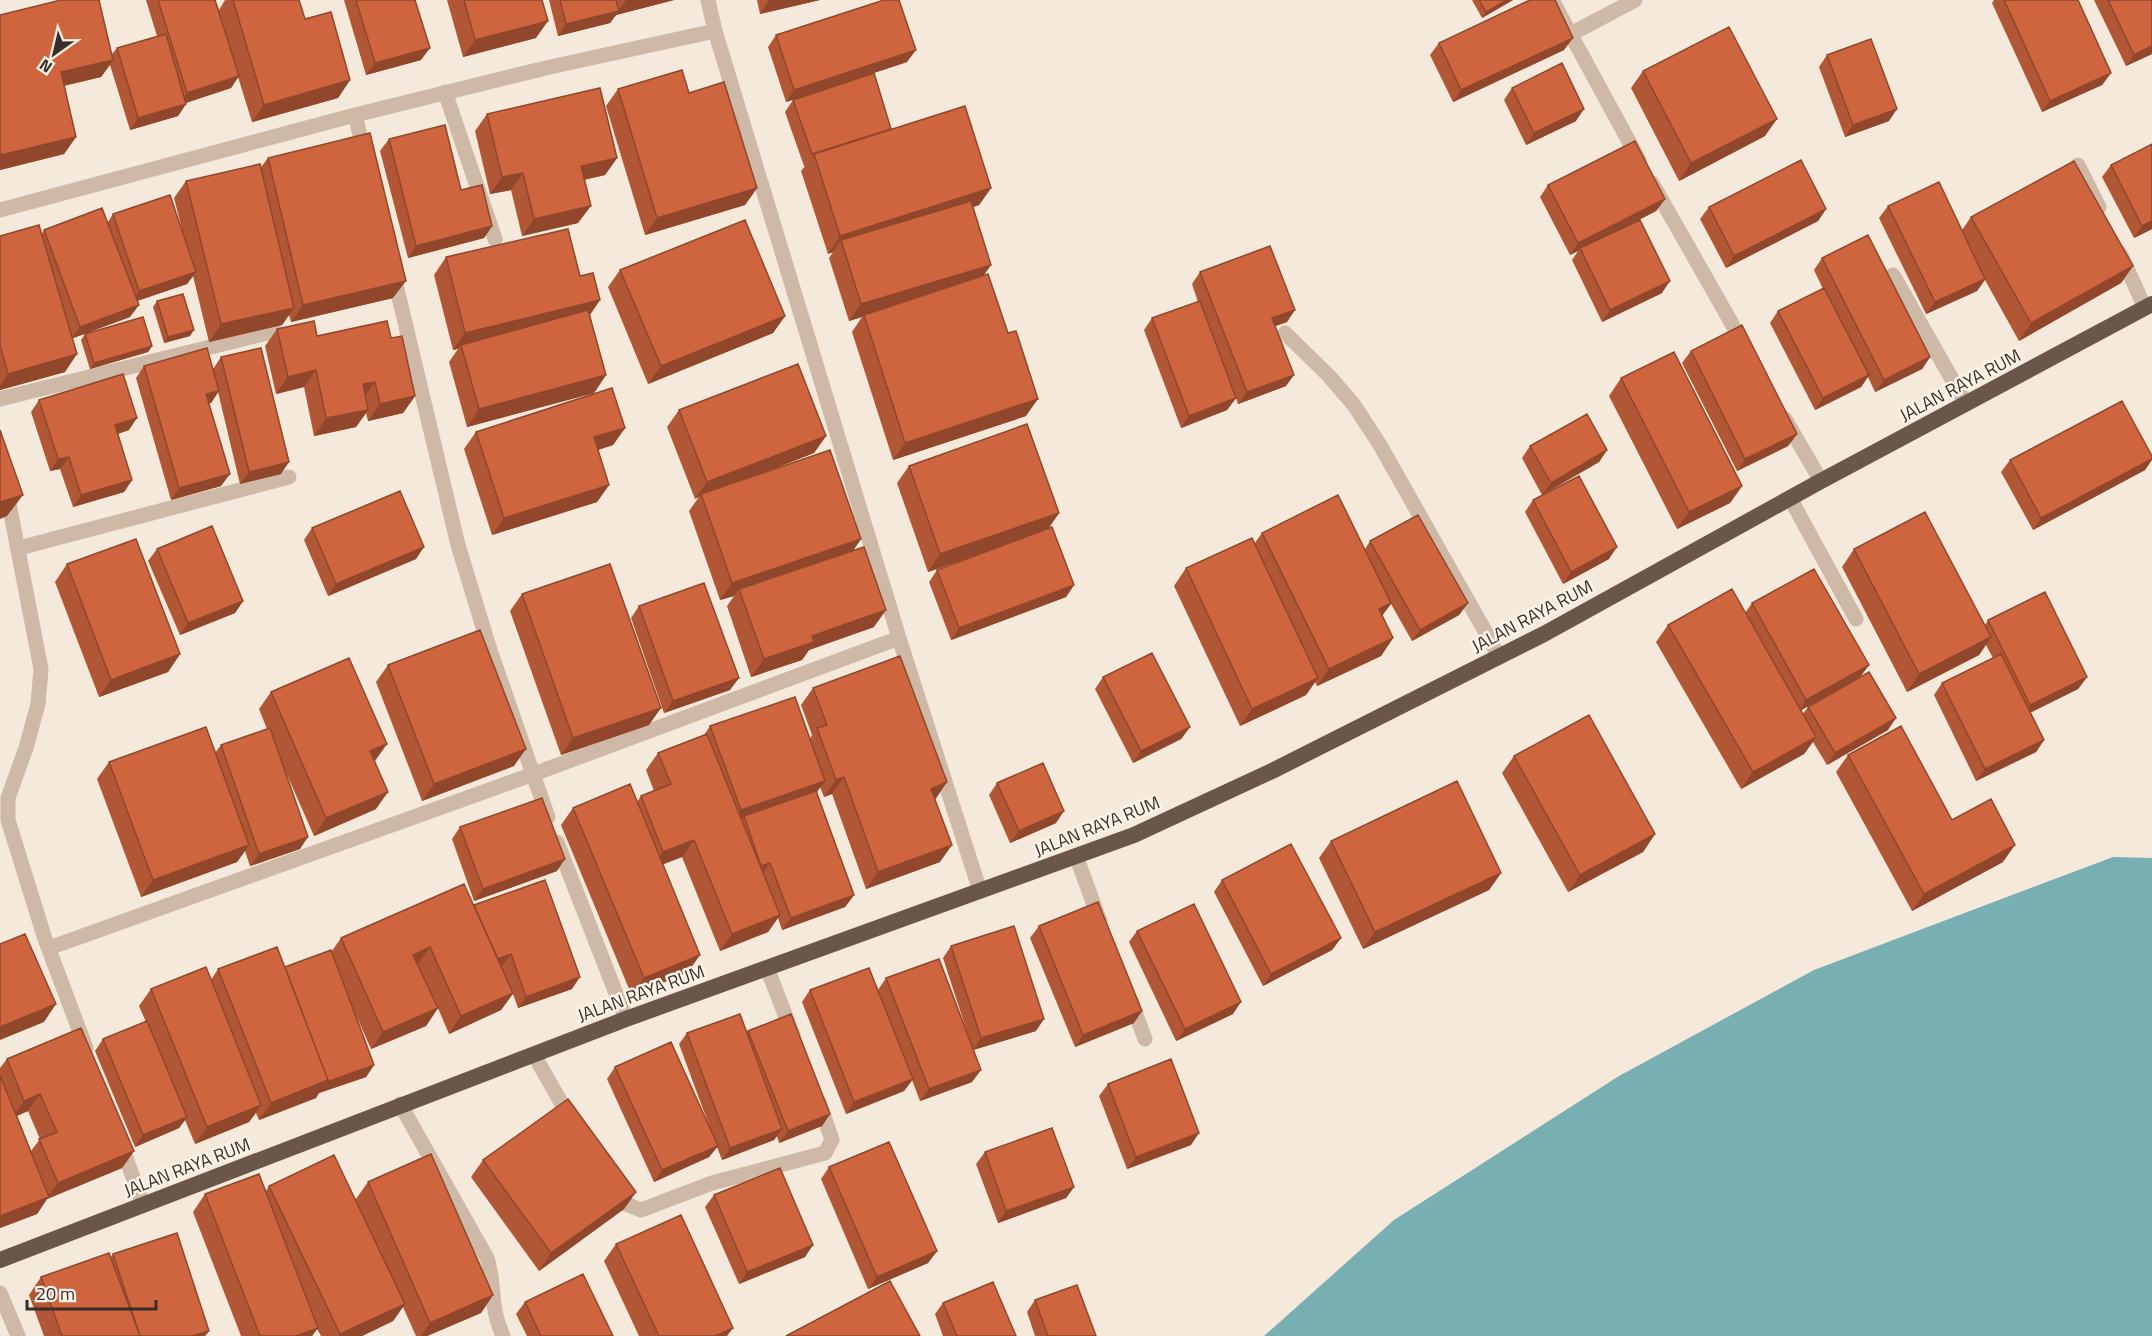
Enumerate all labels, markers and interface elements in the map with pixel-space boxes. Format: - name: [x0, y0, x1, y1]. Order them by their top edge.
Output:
- north arrow: [24, 24, 84, 84]
- text: N: [34, 53, 57, 79]
- street label: JALAN RAYA RUM: [1895, 342, 2025, 428]
- street label: JALAN RAYA RUM: [1467, 573, 1597, 659]
- street label: JALAN RAYA RUM: [1030, 788, 1164, 864]
- street label: JALAN RAYA RUM: [574, 957, 708, 1029]
- street label: JALAN RAYA RUM: [120, 1130, 254, 1204]
- scale bar: [27, 1273, 156, 1311]
- text: 20 m: [36, 1280, 75, 1307]

